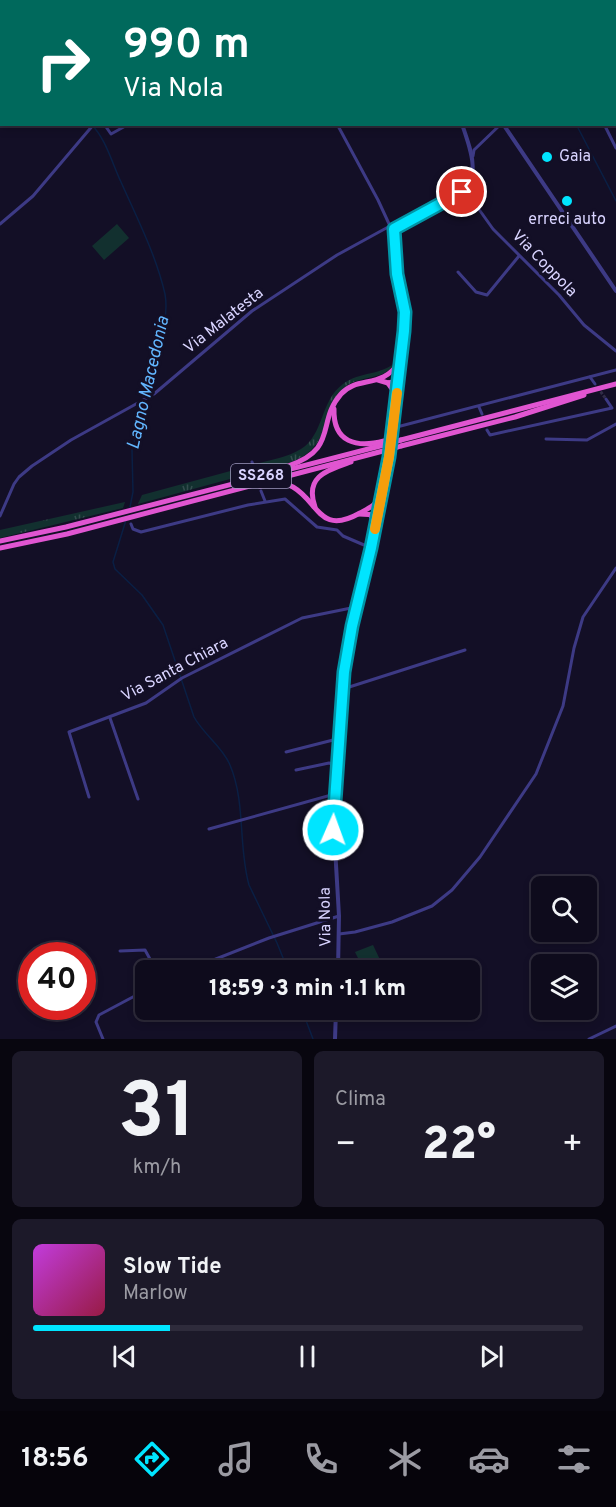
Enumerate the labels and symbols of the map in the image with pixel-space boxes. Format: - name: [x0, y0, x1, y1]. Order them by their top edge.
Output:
- place label: Gaia: [559, 147, 591, 167]
- marker: Gaia: [540, 150, 554, 164]
- pin: [436, 166, 487, 217]
- marker: erreci auto: [560, 194, 574, 208]
- place label: erreci auto: [528, 210, 606, 230]
- street label: Via Coppola: [507, 226, 581, 302]
- street label: Via Malatesta: [180, 284, 268, 358]
- water label: Lagno Macedonia: [123, 314, 176, 452]
- road number: SS268: [231, 464, 291, 488]
- street label: Via Santa Chiara: [118, 633, 232, 707]
- position arrow: [301, 798, 365, 862]
- street label: Via Nola: [315, 887, 337, 947]
- speed limit sign: 40: [18, 942, 96, 1020]

